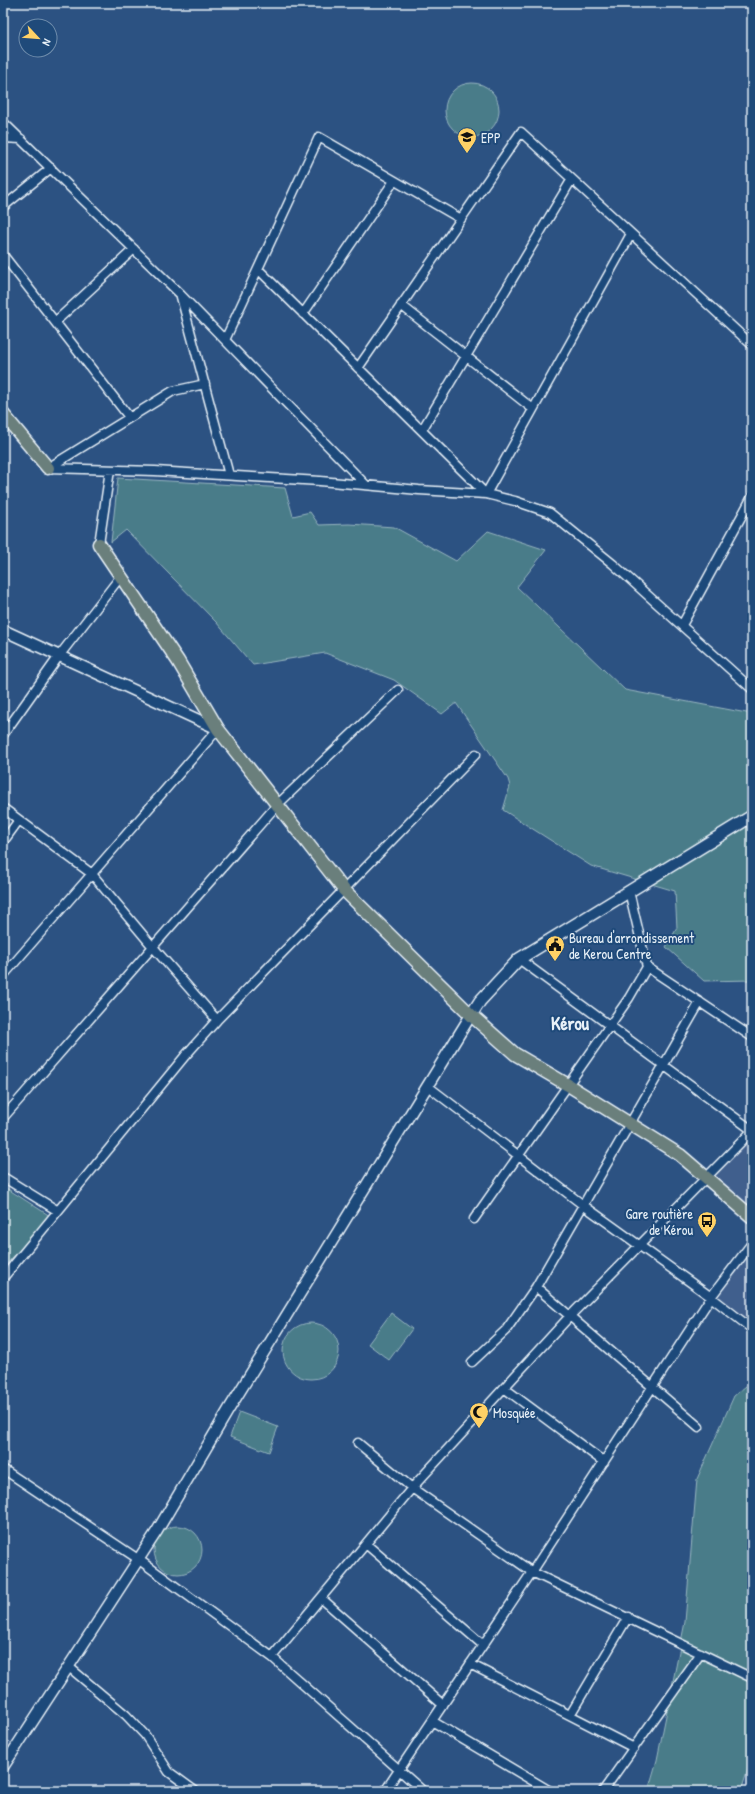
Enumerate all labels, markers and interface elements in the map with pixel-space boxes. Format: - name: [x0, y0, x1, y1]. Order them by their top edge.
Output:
- north arrow: [18, 18, 58, 58]
- text: N: [39, 37, 55, 48]
- school or university icon: EPP: [456, 126, 478, 154]
- place label: EPP: [481, 128, 501, 147]
- place label: Bureau d'arrondissement de Kerou Centre: [569, 928, 694, 963]
- public building icon: Bureau d'arrondissement de Kerou Centre: [544, 934, 566, 962]
- district label: Kérou: [551, 1011, 590, 1036]
- place label: Gare routière de Kérou: [625, 1204, 693, 1239]
- bus stop icon: Gare routière de Kérou: [696, 1210, 718, 1238]
- mosque icon: Mosquée: [468, 1401, 490, 1429]
- place label: Mosquée: [493, 1403, 536, 1423]

